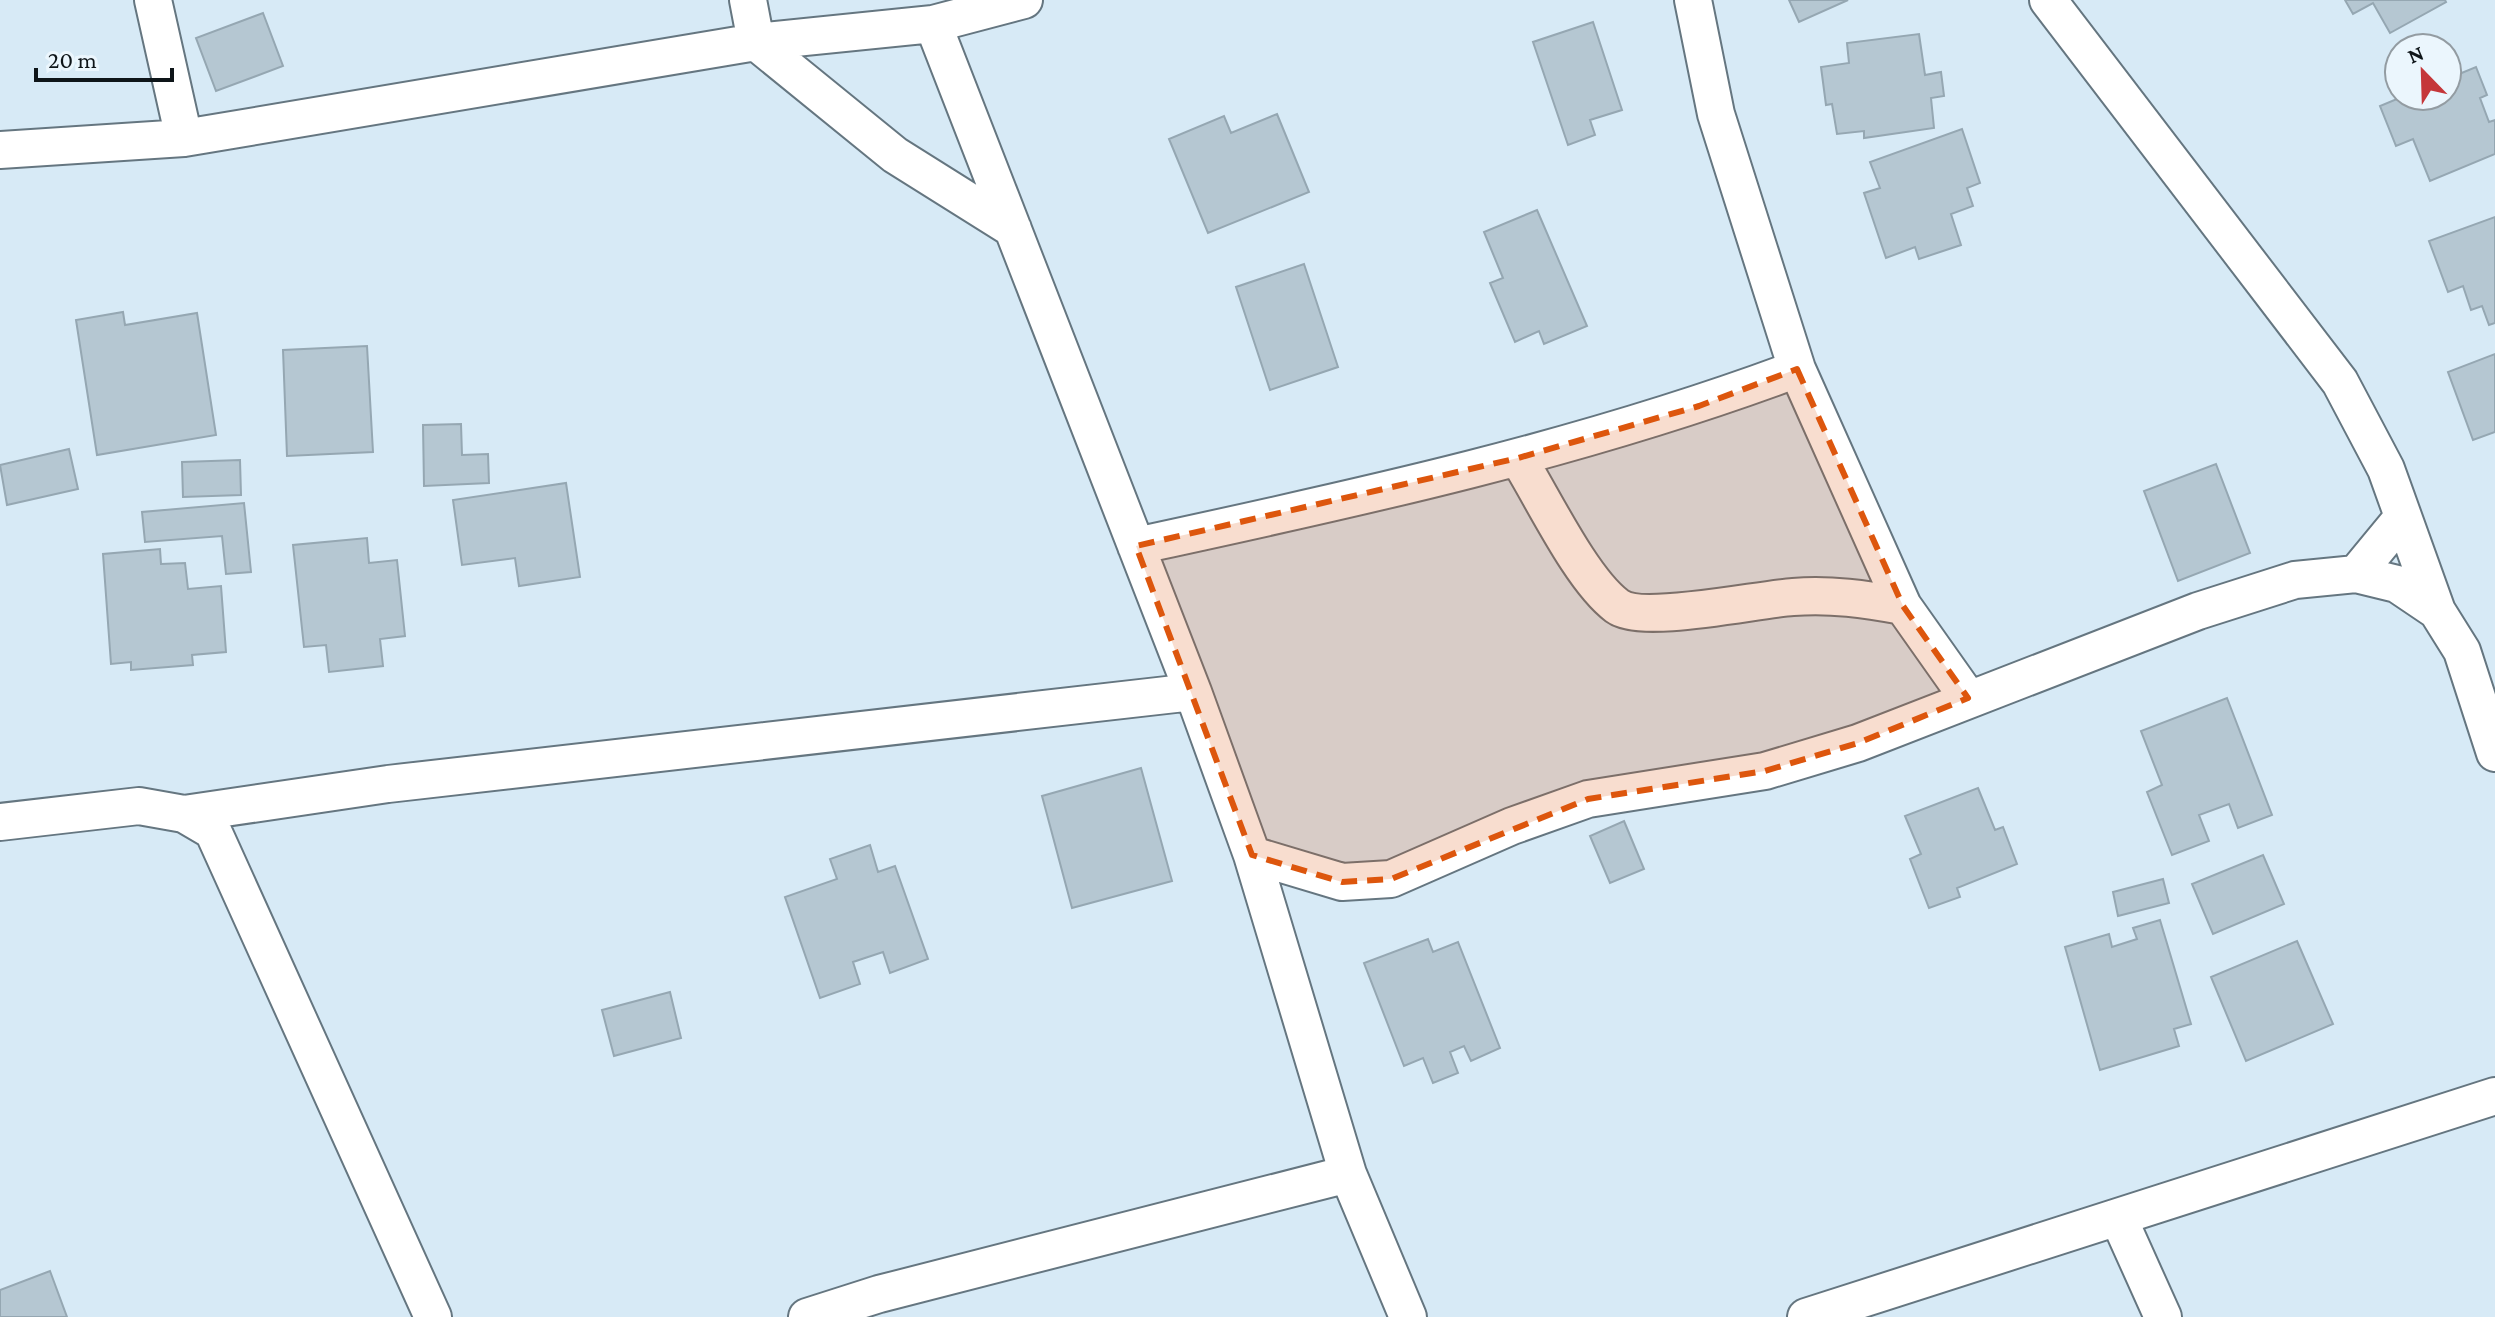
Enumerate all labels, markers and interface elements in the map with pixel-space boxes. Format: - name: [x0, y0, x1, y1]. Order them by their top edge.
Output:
- scale bar: [36, 32, 172, 82]
- north arrow: [2383, 32, 2463, 112]
- text: N: [2404, 40, 2427, 68]
- text: 20 m: [48, 46, 97, 73]

